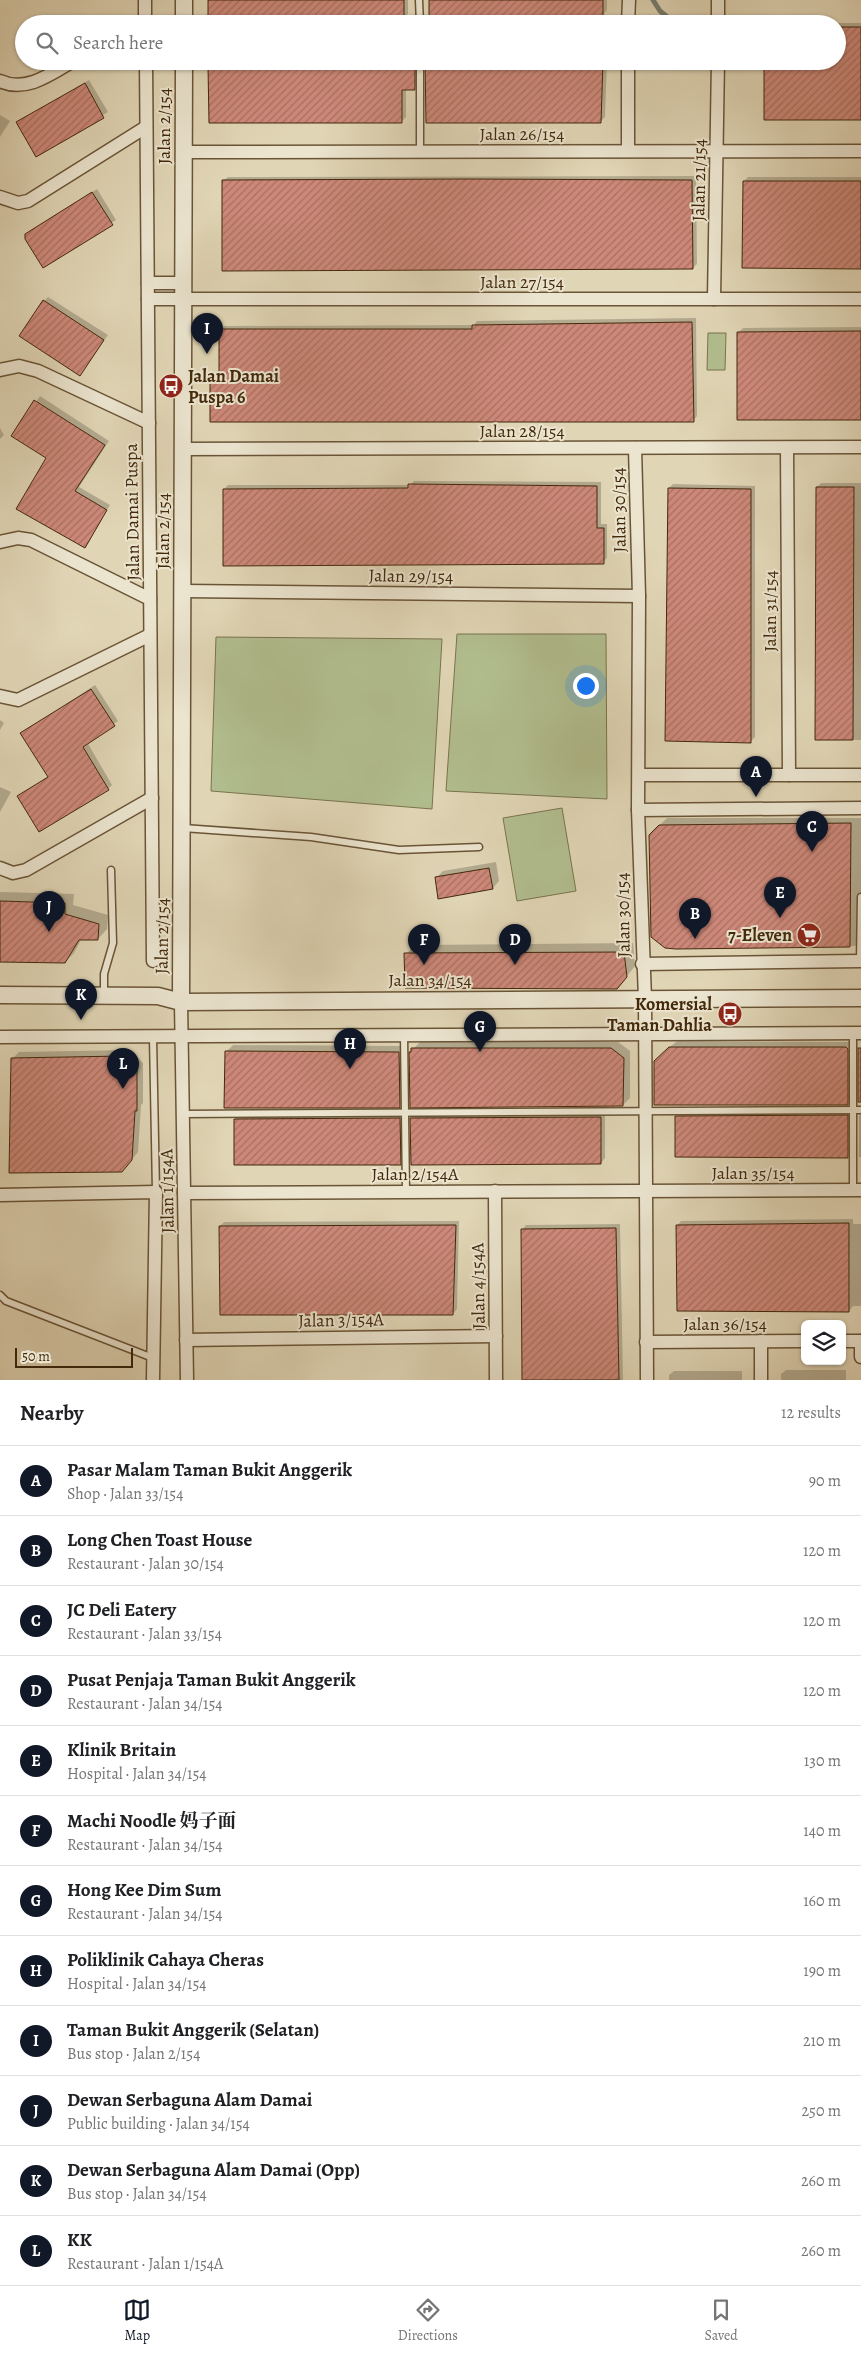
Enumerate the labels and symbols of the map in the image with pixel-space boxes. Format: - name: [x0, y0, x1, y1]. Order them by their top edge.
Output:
- street label: Jalan 2/154: [152, 88, 176, 164]
- street label: Jalan 26/154: [480, 122, 564, 146]
- street label: Jalan 21/154: [686, 138, 712, 222]
- street label: Jalan 27/154: [480, 270, 564, 294]
- pin: I: [191, 313, 223, 354]
- place label: Jalan Damai Puspa 6: [188, 364, 279, 409]
- bus stop icon: Jalan Damai Puspa 6: [158, 373, 184, 399]
- street label: Jalan 28/154: [479, 419, 565, 443]
- street label: Jalan Damai Puspa: [119, 442, 145, 581]
- street label: Jalan 30/154: [606, 467, 632, 553]
- street label: Jalan 2/154: [151, 493, 175, 569]
- street label: Jalan 29/154: [368, 563, 454, 589]
- street label: Jalan 31/154: [758, 570, 782, 652]
- your location: [573, 673, 599, 699]
- pin: A: [740, 756, 772, 797]
- pin: C: [796, 811, 828, 852]
- street label: Jalan 30/154: [610, 872, 636, 958]
- pin: E: [764, 877, 796, 918]
- pin: J: [33, 891, 65, 932]
- street label: Jalan 2/154: [149, 898, 175, 974]
- pin: B: [679, 898, 711, 939]
- supermarket icon: 7-Eleven: [796, 922, 822, 948]
- place label: 7-Eleven: [728, 923, 792, 947]
- pin: F: [408, 924, 440, 965]
- pin: D: [499, 924, 531, 965]
- street label: Jalan 34/154: [388, 968, 472, 992]
- pin: K: [65, 979, 97, 1020]
- place label: Komersial Taman Dahlia: [607, 992, 712, 1037]
- bus stop icon: Komersial Taman Dahlia: [717, 1001, 743, 1027]
- pin: G: [464, 1011, 496, 1052]
- pin: H: [334, 1028, 366, 1069]
- pin: L: [107, 1048, 139, 1089]
- street label: Jalan 1/154A: [154, 1148, 180, 1233]
- street label: Jalan 35/154: [711, 1161, 795, 1185]
- street label: Jalan 2/154A: [372, 1162, 459, 1186]
- street label: Jalan 4/154A: [465, 1242, 491, 1329]
- street label: Jalan 3/154A: [298, 1307, 385, 1333]
- street label: Jalan 36/154: [683, 1312, 767, 1336]
- scale bar: [15, 1345, 132, 1368]

